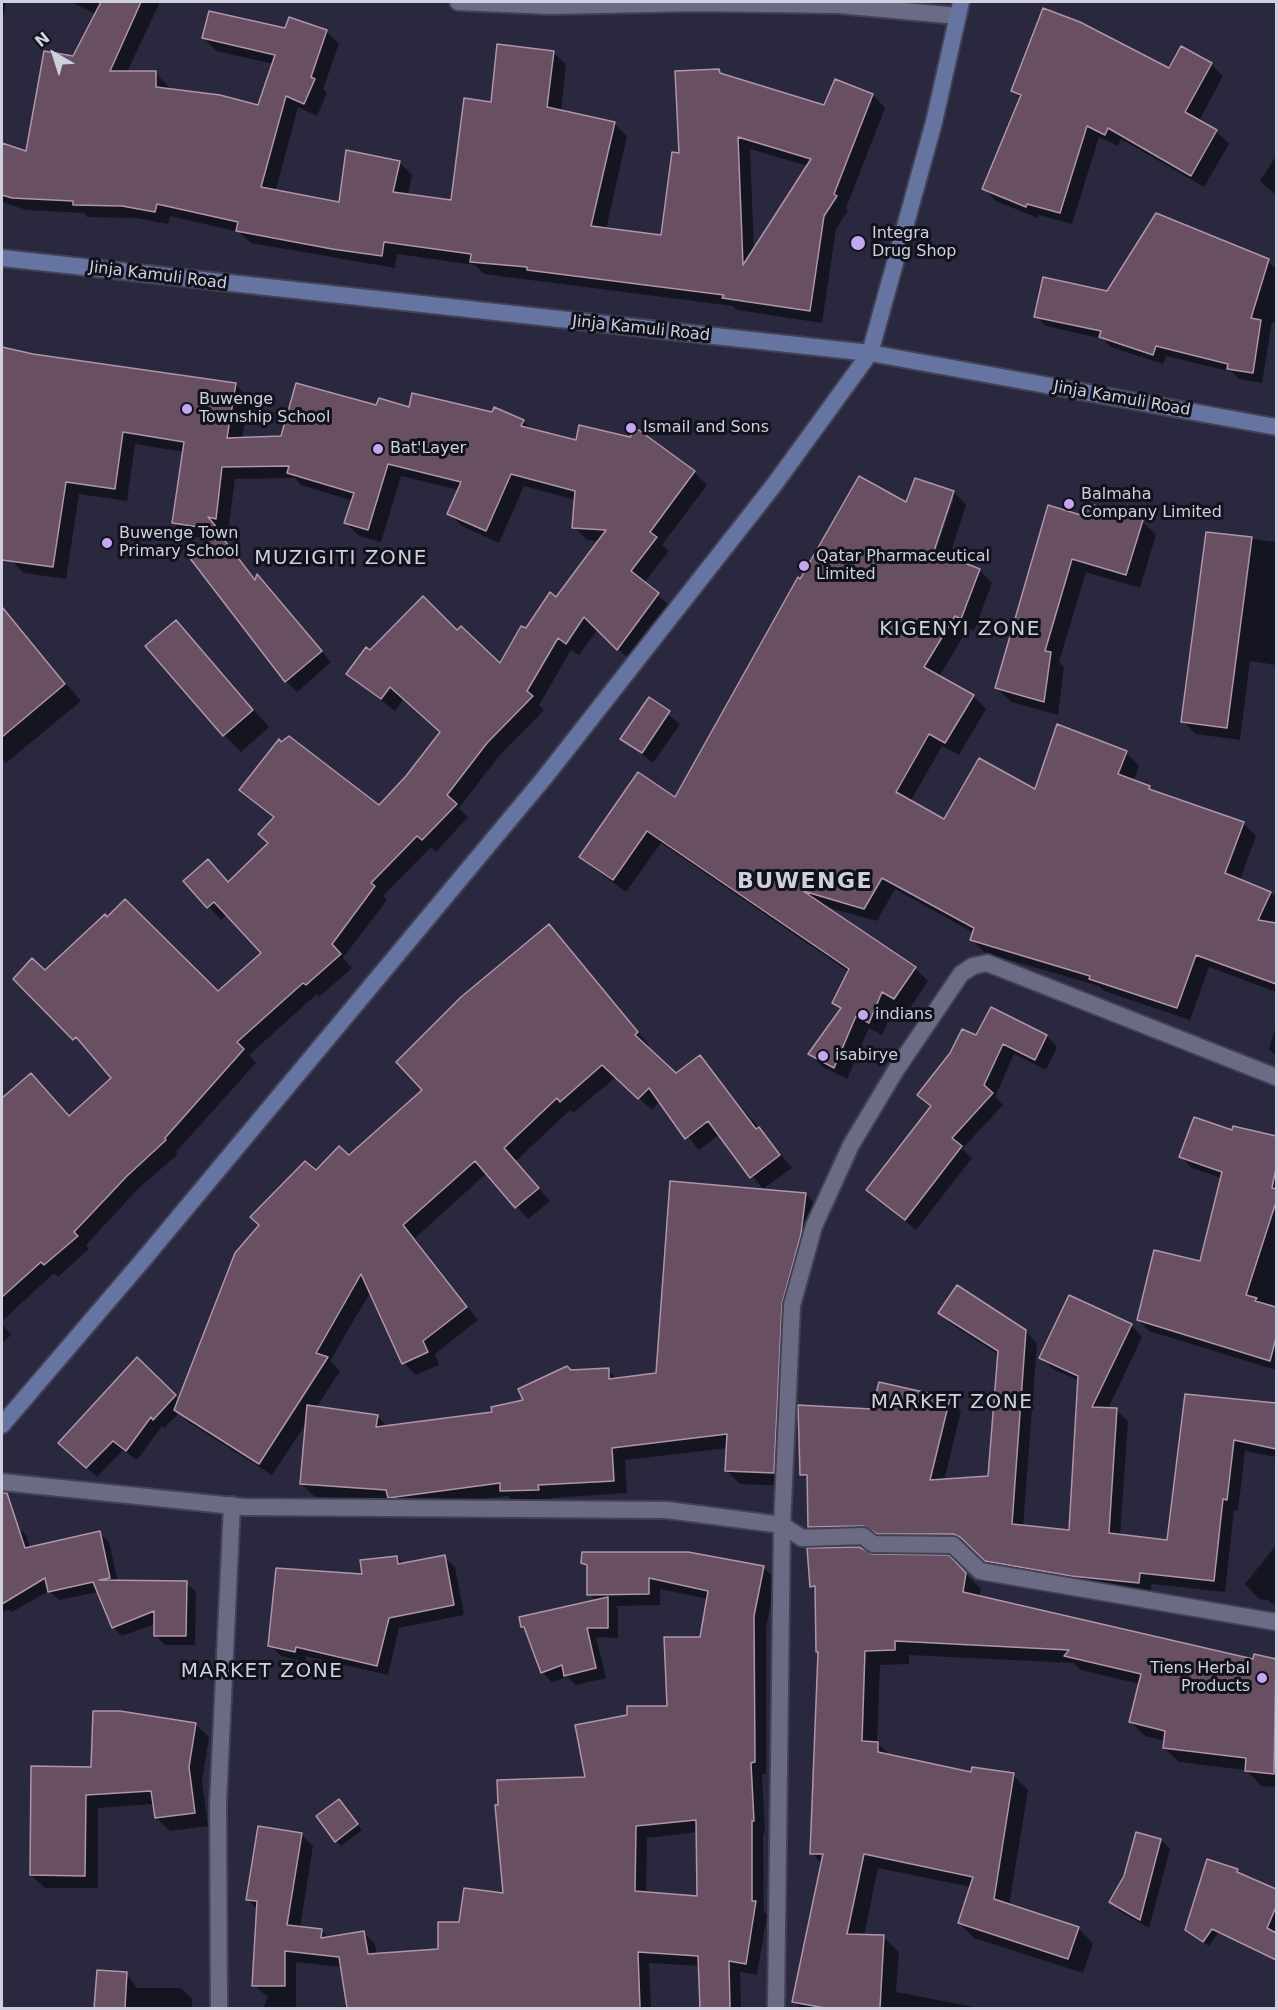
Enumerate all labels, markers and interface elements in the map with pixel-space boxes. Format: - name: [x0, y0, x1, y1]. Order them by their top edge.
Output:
- north arrow: [24, 24, 84, 84]
- text: N: [31, 28, 54, 51]
- place label: Integra Drug Shop: [872, 224, 957, 262]
- marker: Integra Drug Shop: [849, 234, 867, 252]
- street label: Jinja Kamuli Road: [88, 258, 228, 294]
- street label: Jinja Kamuli Road: [571, 312, 711, 346]
- street label: Jinja Kamuli Road: [1052, 378, 1192, 420]
- place label: Buwenge Township School: [199, 390, 330, 428]
- marker: Buwenge Township School: [180, 402, 194, 416]
- place label: Ismail and Sons: [643, 418, 769, 438]
- marker: Ismail and Sons: [624, 421, 638, 435]
- place label: Bat'Layer: [390, 439, 466, 459]
- marker: Bat'Layer: [371, 442, 385, 456]
- place label: Balmaha Company Limited: [1081, 485, 1222, 523]
- marker: Balmaha Company Limited: [1062, 497, 1076, 511]
- place label: Buwenge Town Primary School: [119, 524, 239, 562]
- marker: Buwenge Town Primary School: [100, 536, 114, 550]
- district label: MUZIGITI ZONE: [254, 547, 428, 571]
- place label: Qatar Pharmaceutical Limited: [816, 547, 990, 585]
- marker: Qatar Pharmaceutical Limited: [797, 559, 811, 573]
- district label: KIGENYI ZONE: [879, 618, 1041, 642]
- district label: BUWENGE: [737, 869, 873, 895]
- place label: indians: [875, 1005, 932, 1025]
- marker: indians: [856, 1008, 870, 1022]
- place label: isabirye: [835, 1046, 898, 1066]
- marker: isabirye: [816, 1049, 830, 1063]
- district label: MARKET ZONE: [871, 1391, 1033, 1415]
- place label: Tiens Herbal Products: [1150, 1659, 1250, 1697]
- district label: MARKET ZONE: [181, 1660, 343, 1684]
- marker: Tiens Herbal Products: [1255, 1671, 1269, 1685]

